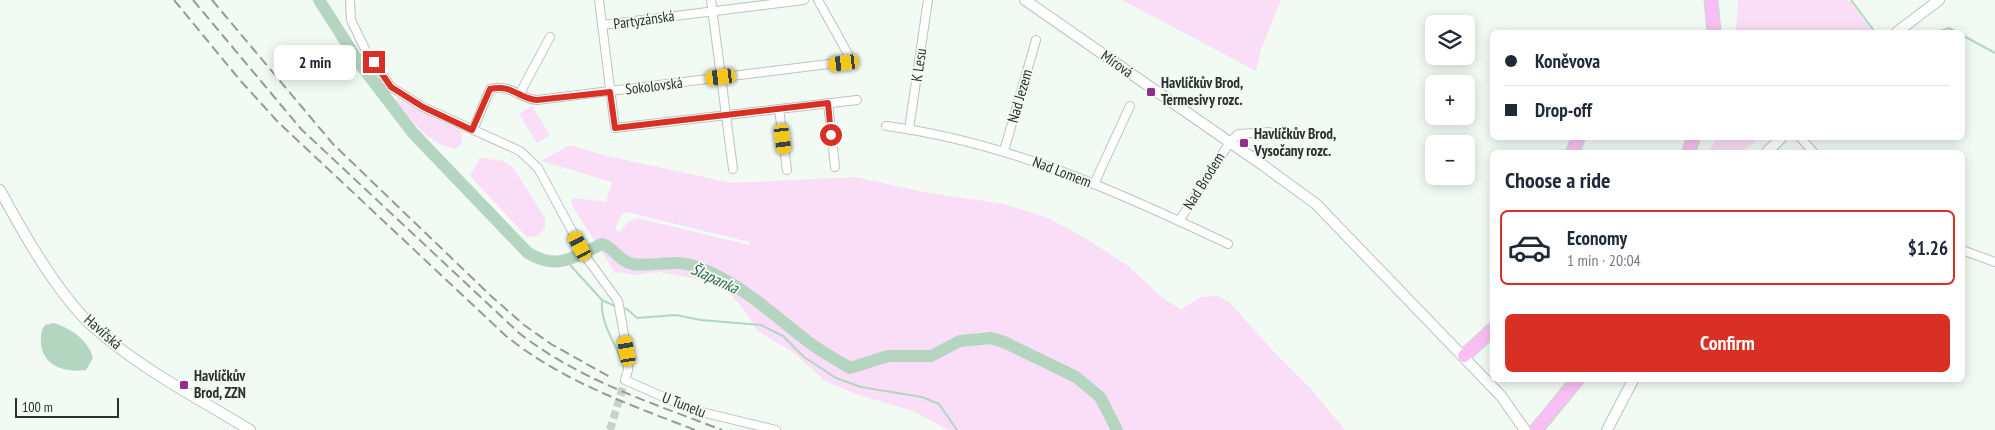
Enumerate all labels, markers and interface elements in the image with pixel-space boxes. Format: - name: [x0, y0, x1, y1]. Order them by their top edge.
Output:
- street label: Partyzánská: [612, 6, 676, 33]
- map controls: [1425, 15, 1475, 185]
- button: layers: [1425, 15, 1475, 65]
- callout: 2 min: [274, 44, 356, 80]
- street label: Mírová: [1097, 46, 1137, 81]
- street label: K Lesu: [907, 47, 930, 83]
- text: Koněvova: [1535, 49, 1600, 73]
- route end: [363, 51, 385, 73]
- text: 2 min: [299, 52, 331, 72]
- car: [828, 54, 859, 72]
- street label: Nad Jezem: [1003, 67, 1036, 125]
- car: [705, 68, 736, 86]
- street label: Sokolovská: [624, 73, 684, 98]
- place label: Havlíčkův Brod, Termesivy rozc.: [1161, 73, 1243, 109]
- button: +: [1425, 75, 1475, 125]
- marker: Havlíčkův Brod, Termesivy rozc.: [1145, 86, 1157, 98]
- text: Drop-off: [1535, 98, 1592, 122]
- car: [773, 123, 792, 155]
- route start: [820, 124, 842, 146]
- place label: Havlíčkův Brod, Vysočany rozc.: [1253, 124, 1336, 160]
- button: −: [1425, 135, 1475, 185]
- marker: Havlíčkův Brod, Vysočany rozc.: [1238, 137, 1250, 149]
- street label: Nad Brodem: [1179, 149, 1229, 213]
- street label: Nad Lomem: [1030, 152, 1094, 191]
- text: Choose a ride: [1505, 166, 1610, 194]
- icon: car: [1507, 225, 1552, 270]
- text: Economy: [1567, 226, 1627, 250]
- car: [566, 229, 593, 263]
- text: $1.26: [1908, 236, 1948, 260]
- text: 1 min · 20:04: [1567, 250, 1641, 270]
- water label: Šlapanka: [688, 258, 743, 298]
- street label: Havířská: [80, 310, 126, 353]
- button: Confirm: [1505, 314, 1950, 372]
- car: [617, 335, 636, 367]
- place label: Havlíčkův Brod, ZZN: [194, 366, 246, 402]
- marker: Havlíčkův Brod, ZZN: [178, 379, 190, 391]
- street label: U Tunelu: [660, 388, 709, 422]
- scale bar: [15, 395, 119, 418]
- text: 100 m: [22, 398, 53, 416]

